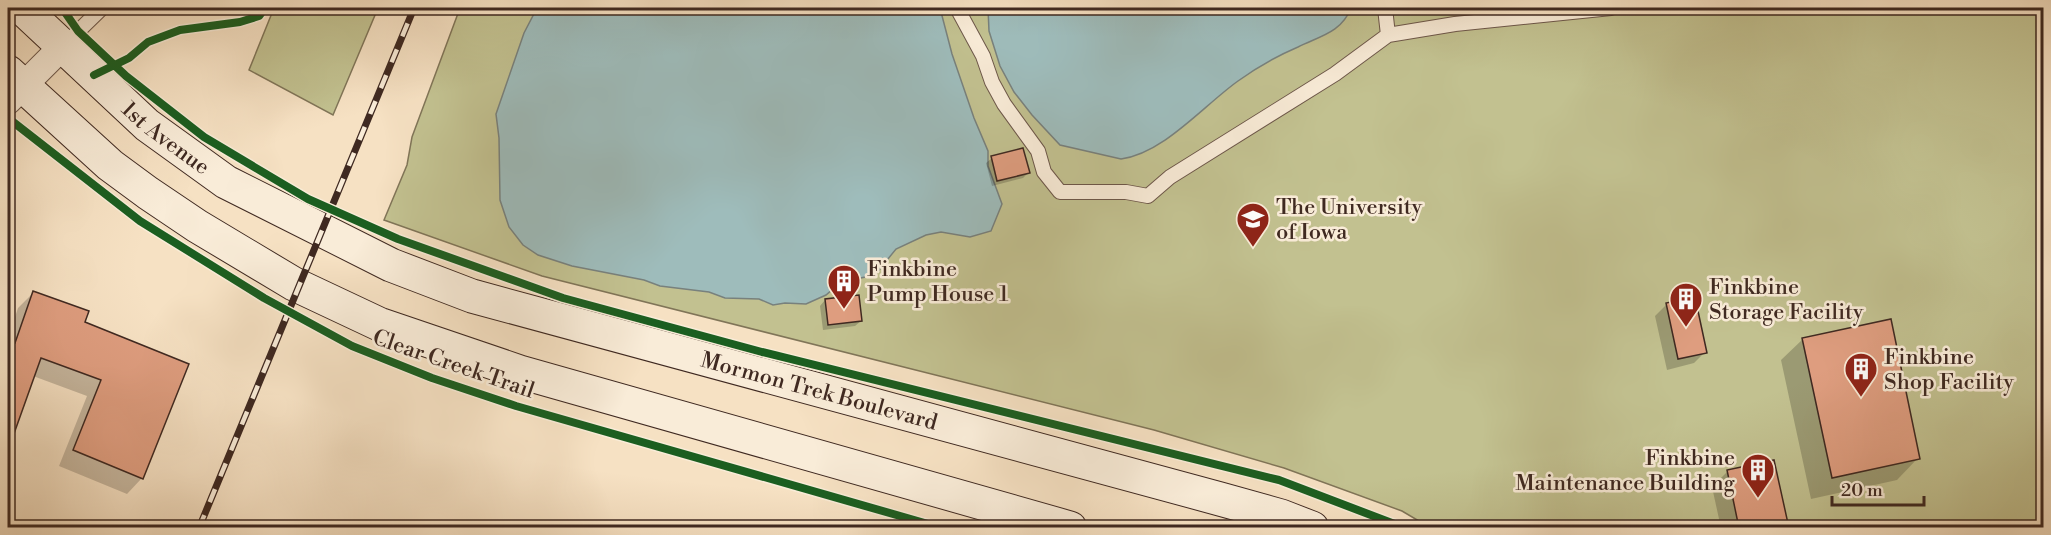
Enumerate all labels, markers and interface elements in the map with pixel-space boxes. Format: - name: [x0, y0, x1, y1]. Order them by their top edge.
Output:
- street label: 1st Avenue: [115, 96, 215, 181]
- place label: The University of Iowa: [1276, 194, 1423, 246]
- school or university icon: The University of Iowa: [1235, 201, 1271, 248]
- place label: Finkbine Pump House 1: [867, 256, 1009, 308]
- building icon: Finkbine Pump House 1: [826, 263, 862, 310]
- place label: Finkbine Storage Facility: [1709, 274, 1864, 326]
- building icon: Finkbine Storage Facility: [1668, 281, 1704, 328]
- street label: Clear Creek Trail: [369, 324, 538, 405]
- place label: Finkbine Shop Facility: [1884, 344, 2014, 396]
- street label: Mormon Trek Boulevard: [698, 347, 941, 437]
- building icon: Finkbine Shop Facility: [1843, 351, 1879, 398]
- place label: Finkbine Maintenance Building: [1515, 445, 1736, 497]
- building icon: Finkbine Maintenance Building: [1740, 452, 1776, 499]
- scale bar: [1832, 469, 1924, 507]
- text: 20 m: [1841, 479, 1883, 502]

